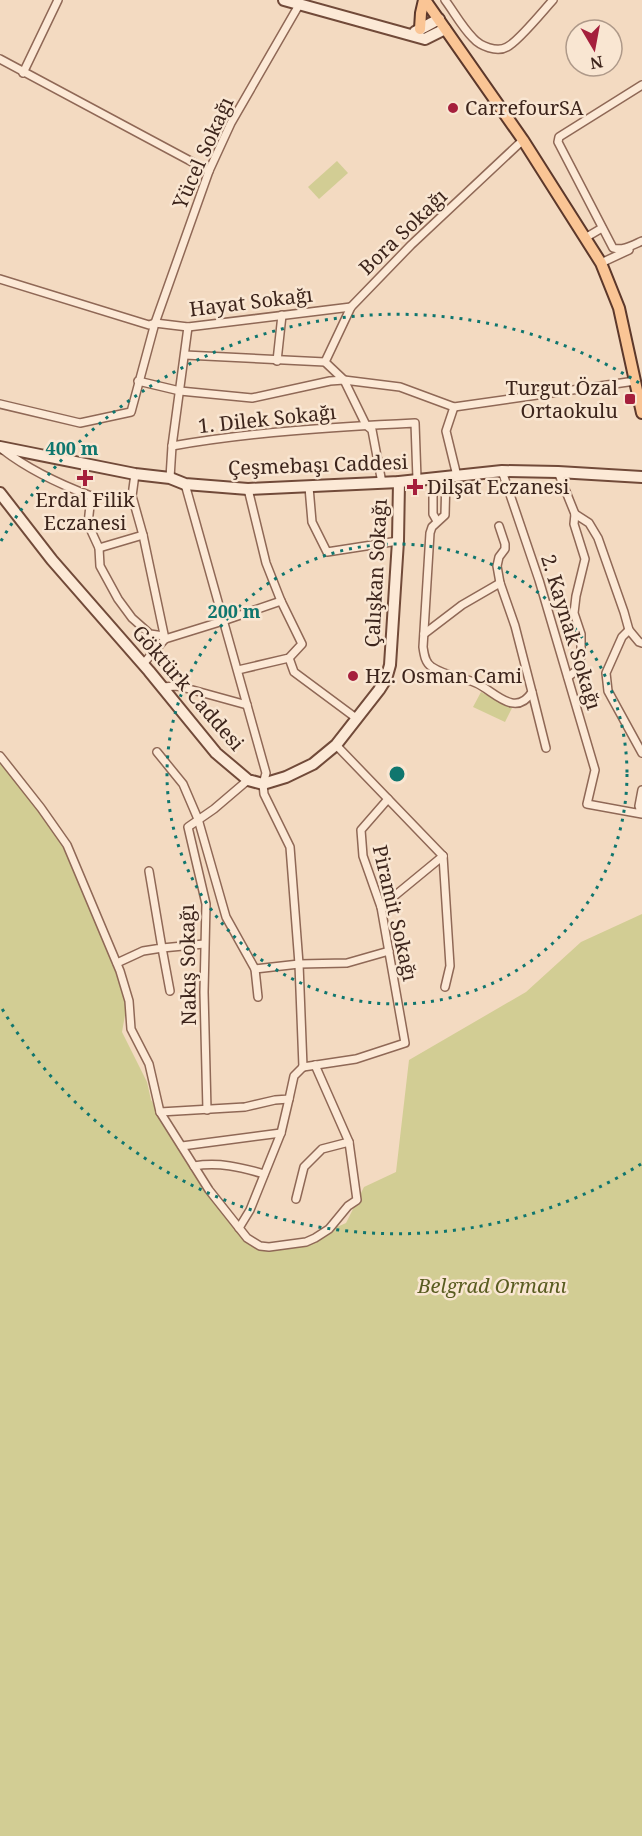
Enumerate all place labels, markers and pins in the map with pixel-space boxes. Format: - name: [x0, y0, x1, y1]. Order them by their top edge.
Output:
- place label: CarrefourSA: [465, 94, 585, 121]
- marker: CarrefourSA: [446, 101, 460, 115]
- place label: Turgut Özal Ortaokulu: [505, 374, 618, 424]
- marker: Turgut Özal Ortaokulu: [623, 392, 637, 406]
- marker: Erdal Filik Eczanesi: [78, 471, 92, 485]
- place label: Dilşat Eczanesi: [427, 473, 570, 500]
- marker: Dilşat Eczanesi: [408, 480, 422, 494]
- place label: Erdal Filik Eczanesi: [35, 486, 135, 536]
- place label: Hz. Osman Cami: [365, 662, 523, 689]
- marker: Hz. Osman Cami: [346, 669, 360, 683]
- centre of rings: [387, 764, 407, 784]

